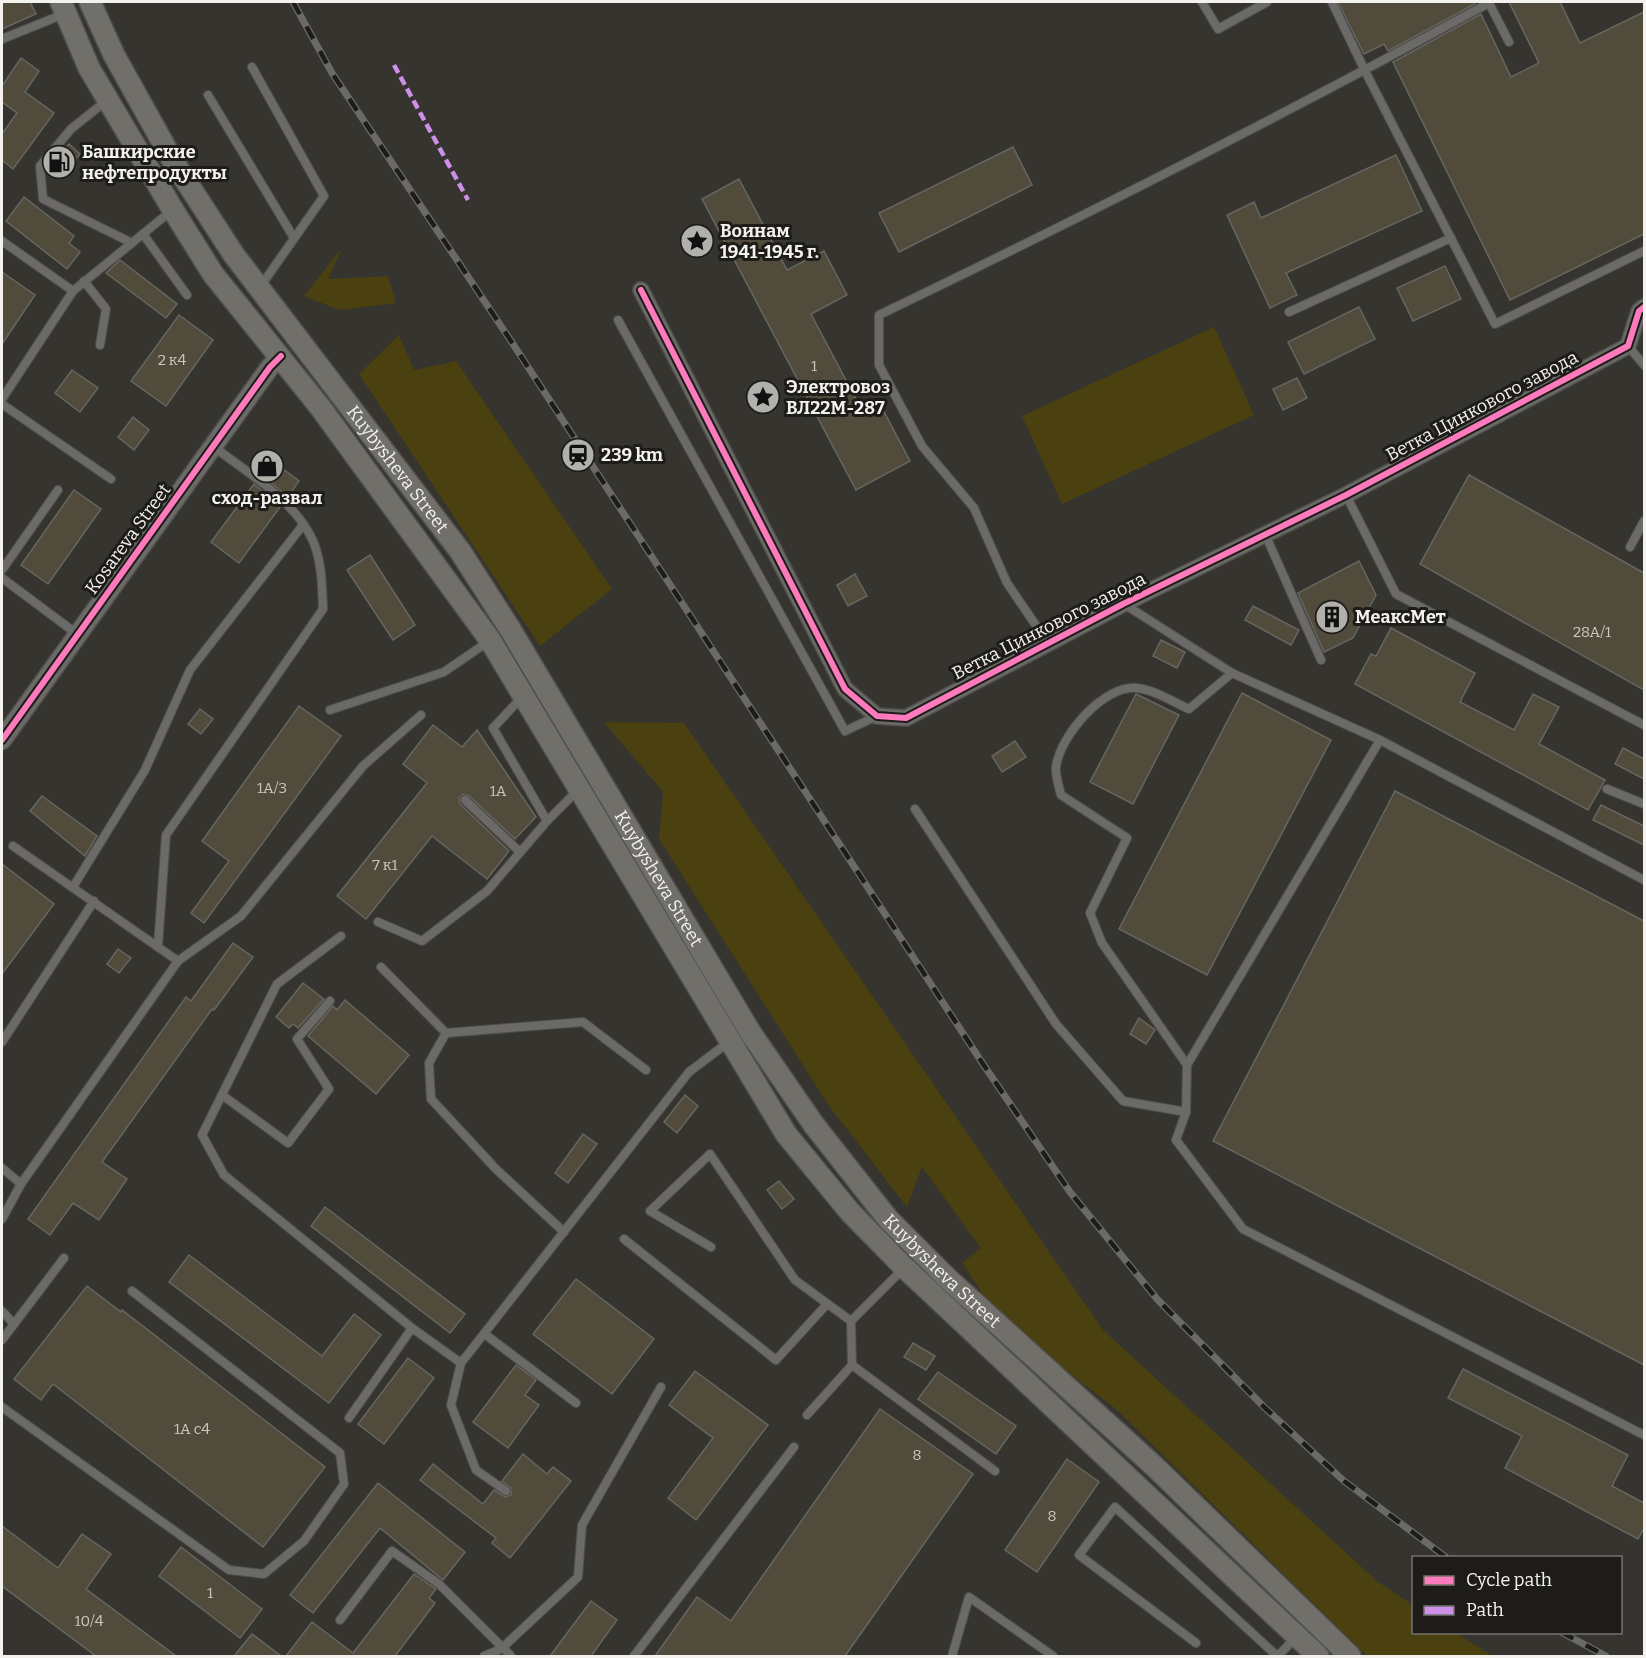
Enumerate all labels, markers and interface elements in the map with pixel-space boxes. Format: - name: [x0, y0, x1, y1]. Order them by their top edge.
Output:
- place label: Башкирские нефтепродукты: [82, 141, 227, 184]
- fuel station icon: Башкирские нефтепродукты: [41, 144, 77, 180]
- place label: Воинам 1941-1945 г.: [720, 220, 819, 263]
- place icon: Воинам 1941-1945 г.: [679, 223, 715, 259]
- street label: Ветка Цинкового завода: [1382, 346, 1582, 466]
- house number: 2 к4: [158, 351, 187, 369]
- house number: 1: [811, 357, 817, 375]
- place label: Электровоз ВЛ22М-287: [786, 376, 890, 419]
- place icon: Электровоз ВЛ22М-287: [745, 379, 781, 415]
- street label: Kuybysheva Street: [342, 401, 453, 538]
- station icon: 239 km: [560, 437, 596, 473]
- place label: 239 km: [601, 444, 663, 466]
- shop icon: сход-развал: [249, 448, 285, 484]
- street label: Kosareva Street: [81, 479, 176, 599]
- place label: сход-развал: [212, 487, 322, 509]
- street label: Ветка Цинкового завода: [949, 568, 1150, 684]
- building icon: МеаксМет: [1314, 599, 1350, 635]
- place label: МеаксМет: [1355, 606, 1446, 628]
- house number: 28А/1: [1573, 623, 1611, 641]
- house number: 1А/3: [257, 779, 287, 797]
- house number: 1А: [490, 782, 507, 800]
- street label: Kuybysheva Street: [610, 807, 708, 951]
- house number: 7 к1: [372, 856, 398, 874]
- street label: Kuybysheva Street: [879, 1210, 1005, 1333]
- house number: 1А с4: [174, 1420, 210, 1438]
- house number: 8: [912, 1446, 922, 1464]
- house number: 8: [1047, 1507, 1057, 1525]
- legend: [1412, 1556, 1622, 1634]
- text: Cycle path: [1466, 1569, 1552, 1591]
- house number: 1: [207, 1584, 213, 1602]
- text: Path: [1466, 1599, 1504, 1621]
- house number: 10/4: [74, 1612, 104, 1630]

